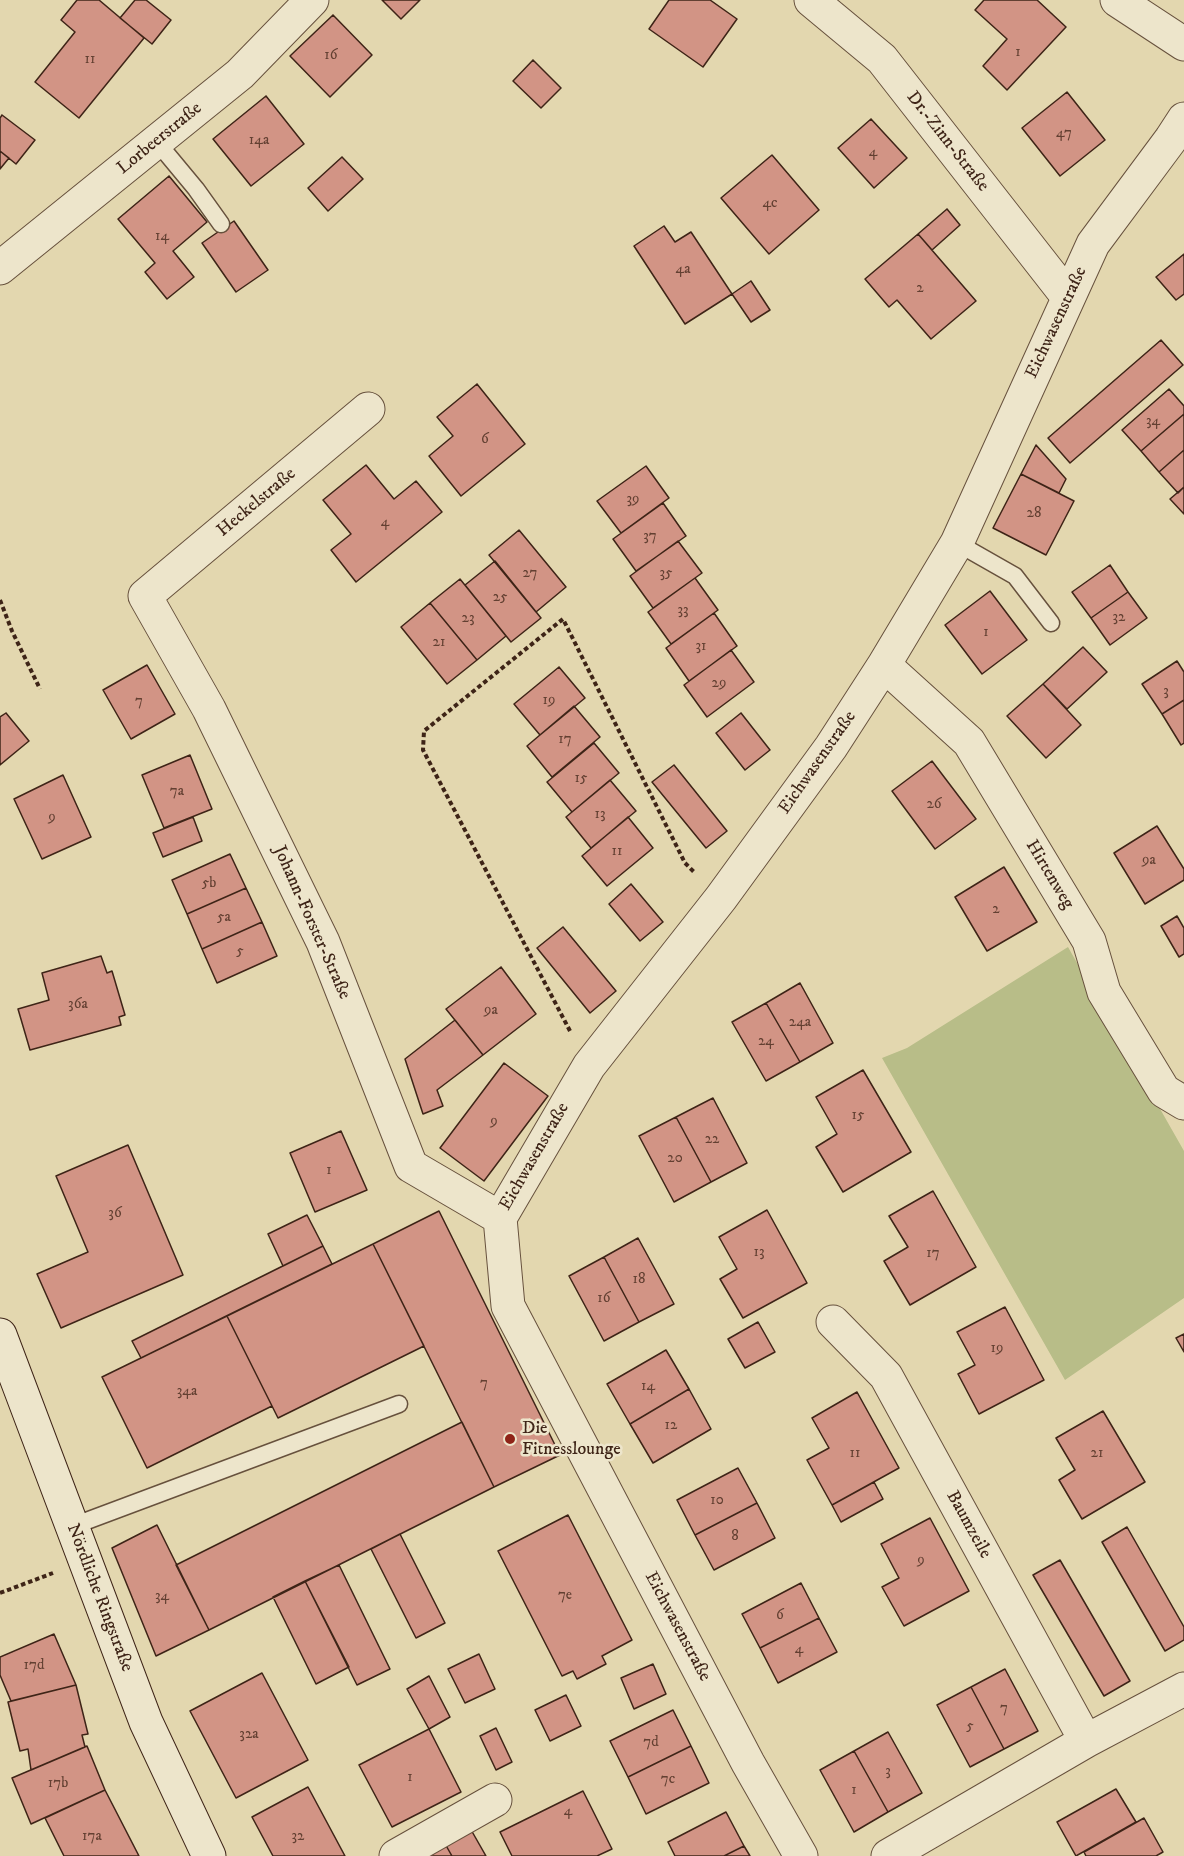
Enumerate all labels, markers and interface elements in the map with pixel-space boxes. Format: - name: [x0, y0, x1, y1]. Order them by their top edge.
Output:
- house number: 1: [1015, 44, 1021, 62]
- house number: 16: [324, 47, 338, 65]
- house number: 11: [84, 51, 96, 69]
- street label: Dr.-Zinn-Straße: [901, 87, 993, 197]
- street label: Lorbeerstraße: [113, 98, 207, 180]
- house number: 47: [1056, 125, 1072, 143]
- house number: 14a: [249, 132, 269, 150]
- house number: 4: [869, 144, 877, 162]
- house number: 4c: [762, 195, 778, 213]
- house number: 14: [155, 228, 169, 246]
- house number: 4a: [675, 261, 691, 279]
- street label: Eichwasenstraße: [1022, 264, 1092, 382]
- house number: 2: [916, 280, 924, 298]
- house number: 34: [1146, 413, 1160, 431]
- house number: 6: [481, 431, 489, 449]
- street label: Heckelstraße: [213, 464, 301, 542]
- house number: 39: [626, 491, 640, 509]
- house number: 28: [1027, 505, 1041, 523]
- house number: 4: [381, 514, 389, 532]
- house number: 37: [643, 528, 657, 546]
- house number: 27: [523, 565, 537, 583]
- house number: 35: [659, 565, 673, 583]
- house number: 25: [493, 589, 507, 607]
- house number: 33: [677, 602, 689, 620]
- house number: 32: [1113, 609, 1125, 627]
- house number: 23: [462, 610, 474, 628]
- house number: 1: [983, 624, 989, 642]
- house number: 21: [433, 634, 445, 652]
- house number: 31: [695, 638, 707, 656]
- house number: 29: [712, 675, 726, 693]
- house number: 3: [1163, 683, 1169, 701]
- house number: 19: [543, 692, 555, 710]
- house number: 7: [135, 693, 143, 711]
- street label: Eichwasenstraße: [774, 707, 862, 819]
- house number: 17: [558, 731, 572, 749]
- house number: 15: [575, 770, 587, 788]
- house number: 7a: [170, 783, 184, 801]
- house number: 26: [926, 796, 942, 814]
- house number: 13: [594, 806, 606, 824]
- house number: 9: [48, 809, 56, 827]
- street label: Hirtenweg: [1020, 837, 1078, 913]
- street label: Johann-Forster-Straße: [267, 843, 355, 1003]
- house number: 11: [611, 843, 623, 861]
- house number: 9a: [1142, 852, 1156, 870]
- house number: 5b: [202, 875, 216, 893]
- house number: 2: [992, 901, 1000, 919]
- house number: 5a: [217, 909, 231, 927]
- house number: 5: [236, 943, 244, 961]
- house number: 36a: [68, 996, 88, 1014]
- house number: 9a: [484, 1002, 498, 1020]
- house number: 24a: [789, 1014, 811, 1032]
- house number: 24: [758, 1033, 774, 1051]
- street label: Eichwasenstraße: [495, 1099, 575, 1215]
- house number: 15: [852, 1107, 864, 1125]
- house number: 9: [490, 1113, 498, 1131]
- house number: 22: [705, 1131, 719, 1149]
- house number: 20: [667, 1150, 683, 1168]
- house number: 1: [326, 1162, 332, 1180]
- house number: 36: [108, 1205, 122, 1223]
- house number: 13: [753, 1244, 765, 1262]
- house number: 17: [926, 1245, 940, 1263]
- house number: 18: [632, 1271, 646, 1289]
- house number: 16: [597, 1290, 611, 1308]
- house number: 19: [991, 1340, 1003, 1358]
- house number: 7: [480, 1375, 488, 1393]
- house number: 14: [641, 1378, 655, 1396]
- house number: 34a: [177, 1383, 197, 1401]
- house number: 12: [665, 1417, 677, 1435]
- place label: Die Fitnesslounge: [522, 1418, 621, 1460]
- marker: Die Fitnesslounge: [503, 1432, 517, 1446]
- house number: 11: [849, 1445, 861, 1463]
- house number: 21: [1091, 1445, 1103, 1463]
- street label: Baumzeile: [941, 1487, 995, 1563]
- house number: 10: [710, 1492, 724, 1510]
- street label: Nördliche Ringstraße: [61, 1521, 137, 1675]
- house number: 8: [731, 1528, 739, 1546]
- house number: 9: [917, 1552, 925, 1570]
- street label: Eichwasenstraße: [639, 1569, 715, 1685]
- house number: 7e: [558, 1587, 572, 1605]
- house number: 34: [155, 1588, 169, 1606]
- house number: 6: [776, 1607, 784, 1625]
- house number: 4: [795, 1641, 803, 1659]
- house number: 17d: [24, 1657, 44, 1675]
- house number: 7: [1000, 1700, 1008, 1718]
- house number: 5: [966, 1718, 974, 1736]
- house number: 32a: [239, 1726, 259, 1744]
- house number: 7d: [643, 1734, 659, 1752]
- house number: 3: [885, 1763, 891, 1781]
- house number: 1: [407, 1769, 413, 1787]
- house number: 7c: [661, 1771, 675, 1789]
- house number: 17b: [48, 1775, 68, 1793]
- house number: 1: [851, 1782, 857, 1800]
- house number: 4: [564, 1803, 572, 1821]
- house number: 17a: [82, 1828, 102, 1846]
- house number: 32: [292, 1828, 304, 1846]

